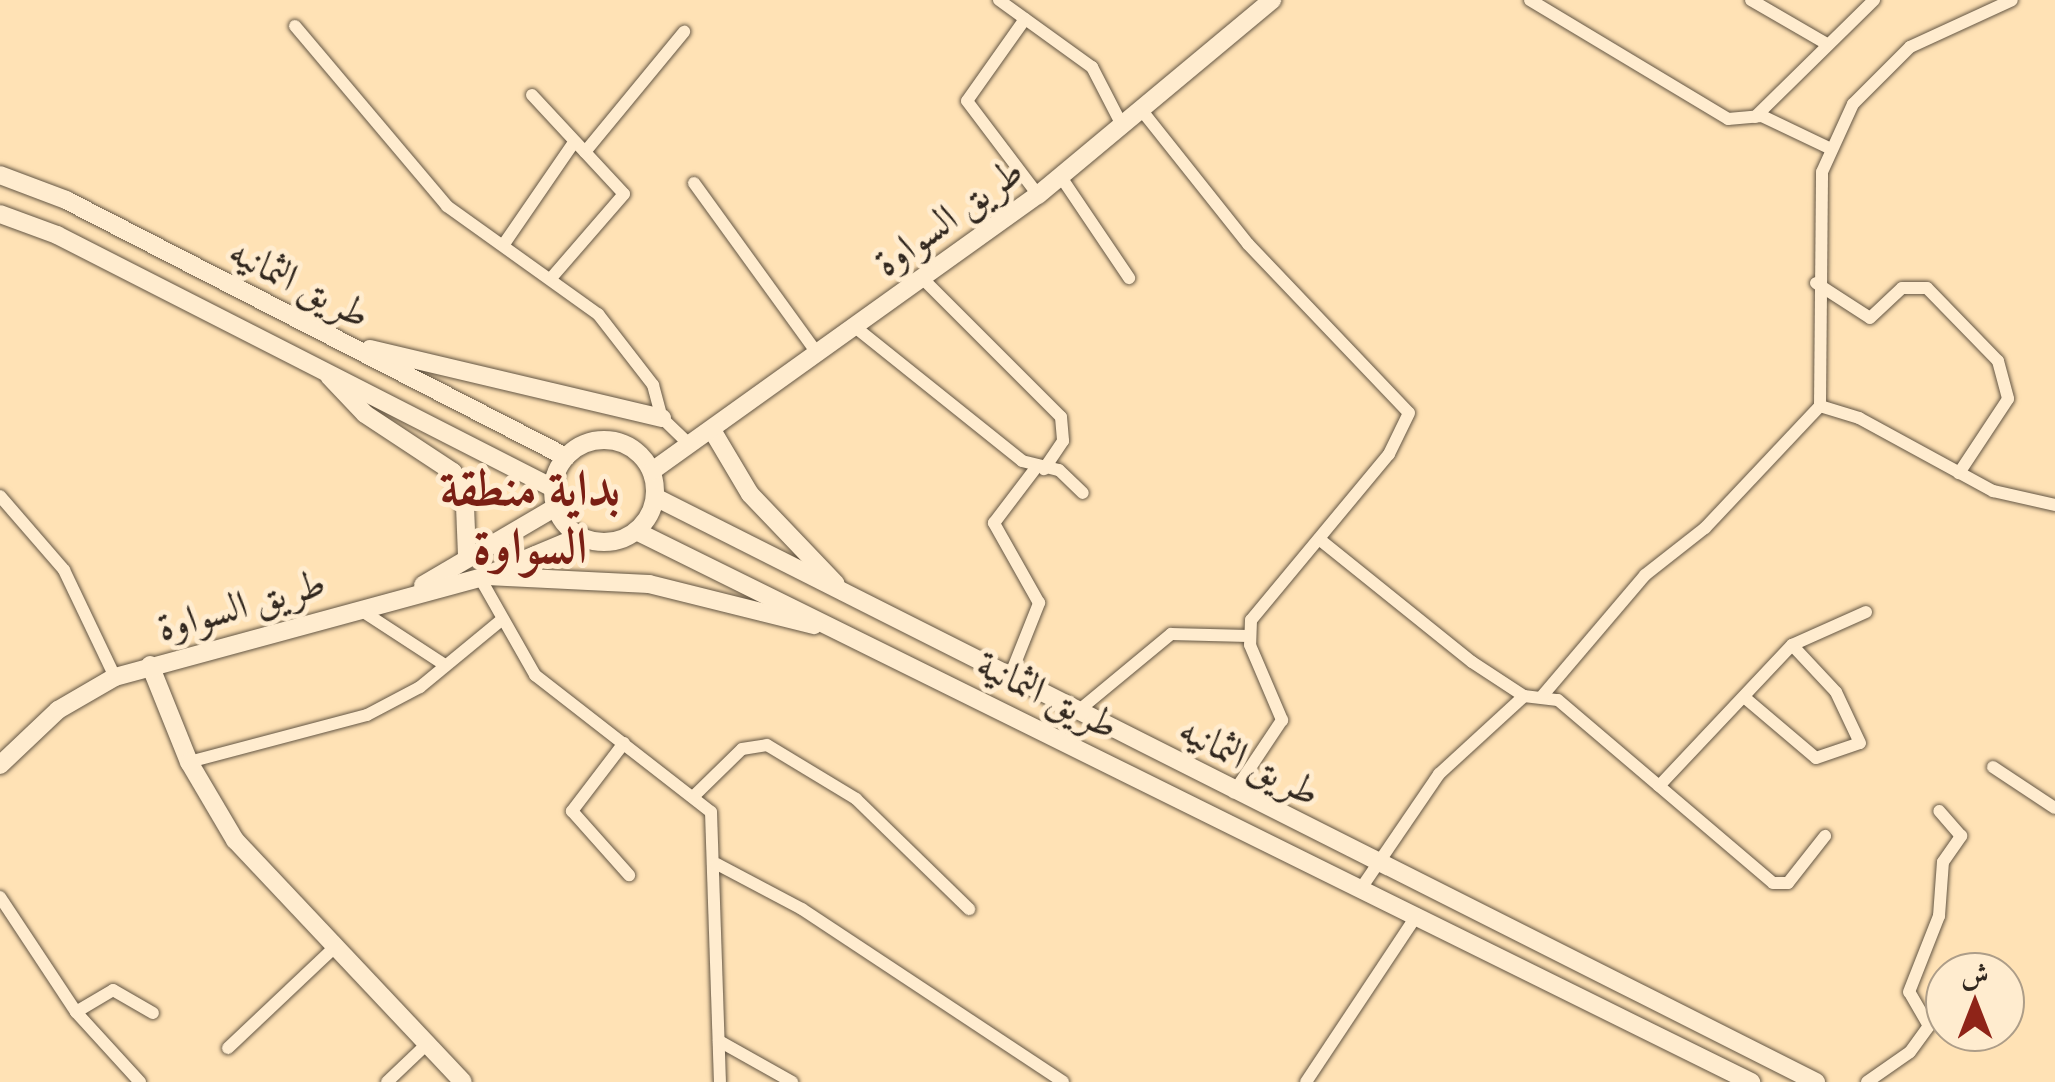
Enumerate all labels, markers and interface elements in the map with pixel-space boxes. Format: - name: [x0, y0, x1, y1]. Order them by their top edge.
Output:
- street label: طريق السواوة: [864, 146, 1032, 286]
- street label: طريق الثمانيه: [221, 226, 379, 338]
- district label: بداية منطقة السواوة: [440, 457, 620, 574]
- street label: طريق السواوة: [151, 557, 331, 651]
- street label: طريق الثمانية: [969, 639, 1127, 749]
- street label: طريق الثمانيه: [1171, 704, 1329, 816]
- north arrow: [1925, 952, 2025, 1052]
- text: ش: [1961, 956, 1989, 992]

